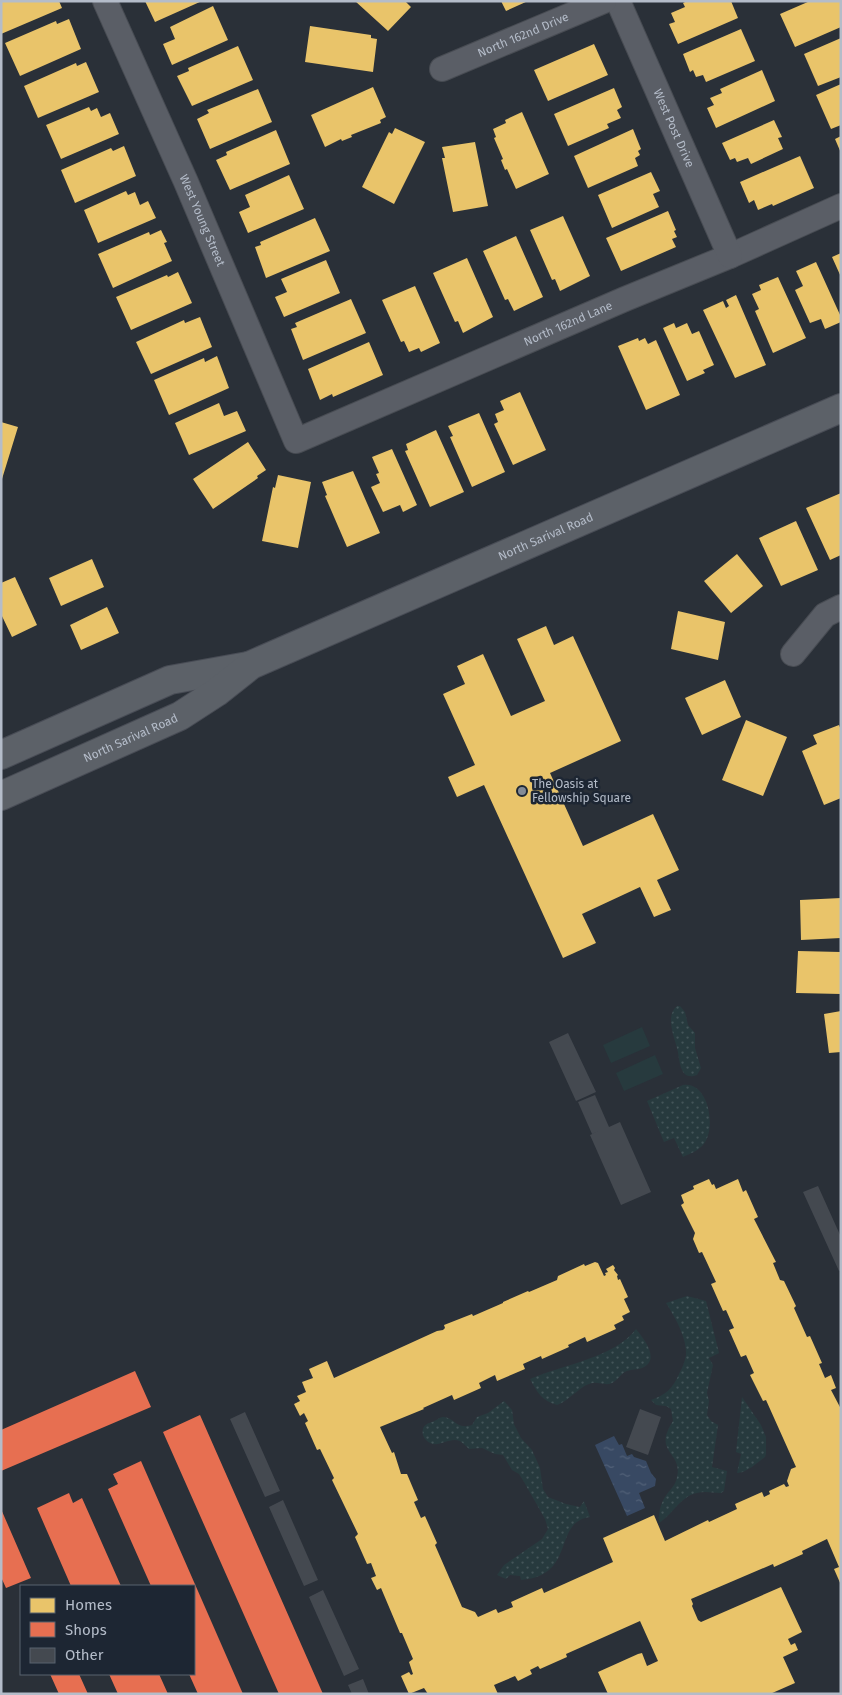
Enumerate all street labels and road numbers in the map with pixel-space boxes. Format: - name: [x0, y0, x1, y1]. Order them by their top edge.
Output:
- street label: North 162nd Drive: [476, 10, 571, 60]
- street label: West Post Drive: [651, 87, 697, 170]
- street label: West Young Street: [177, 172, 228, 269]
- street label: North 162nd Lane: [522, 298, 615, 349]
- street label: North Sarival Road: [496, 510, 595, 563]
- street label: North Sarival Road: [81, 711, 180, 765]

